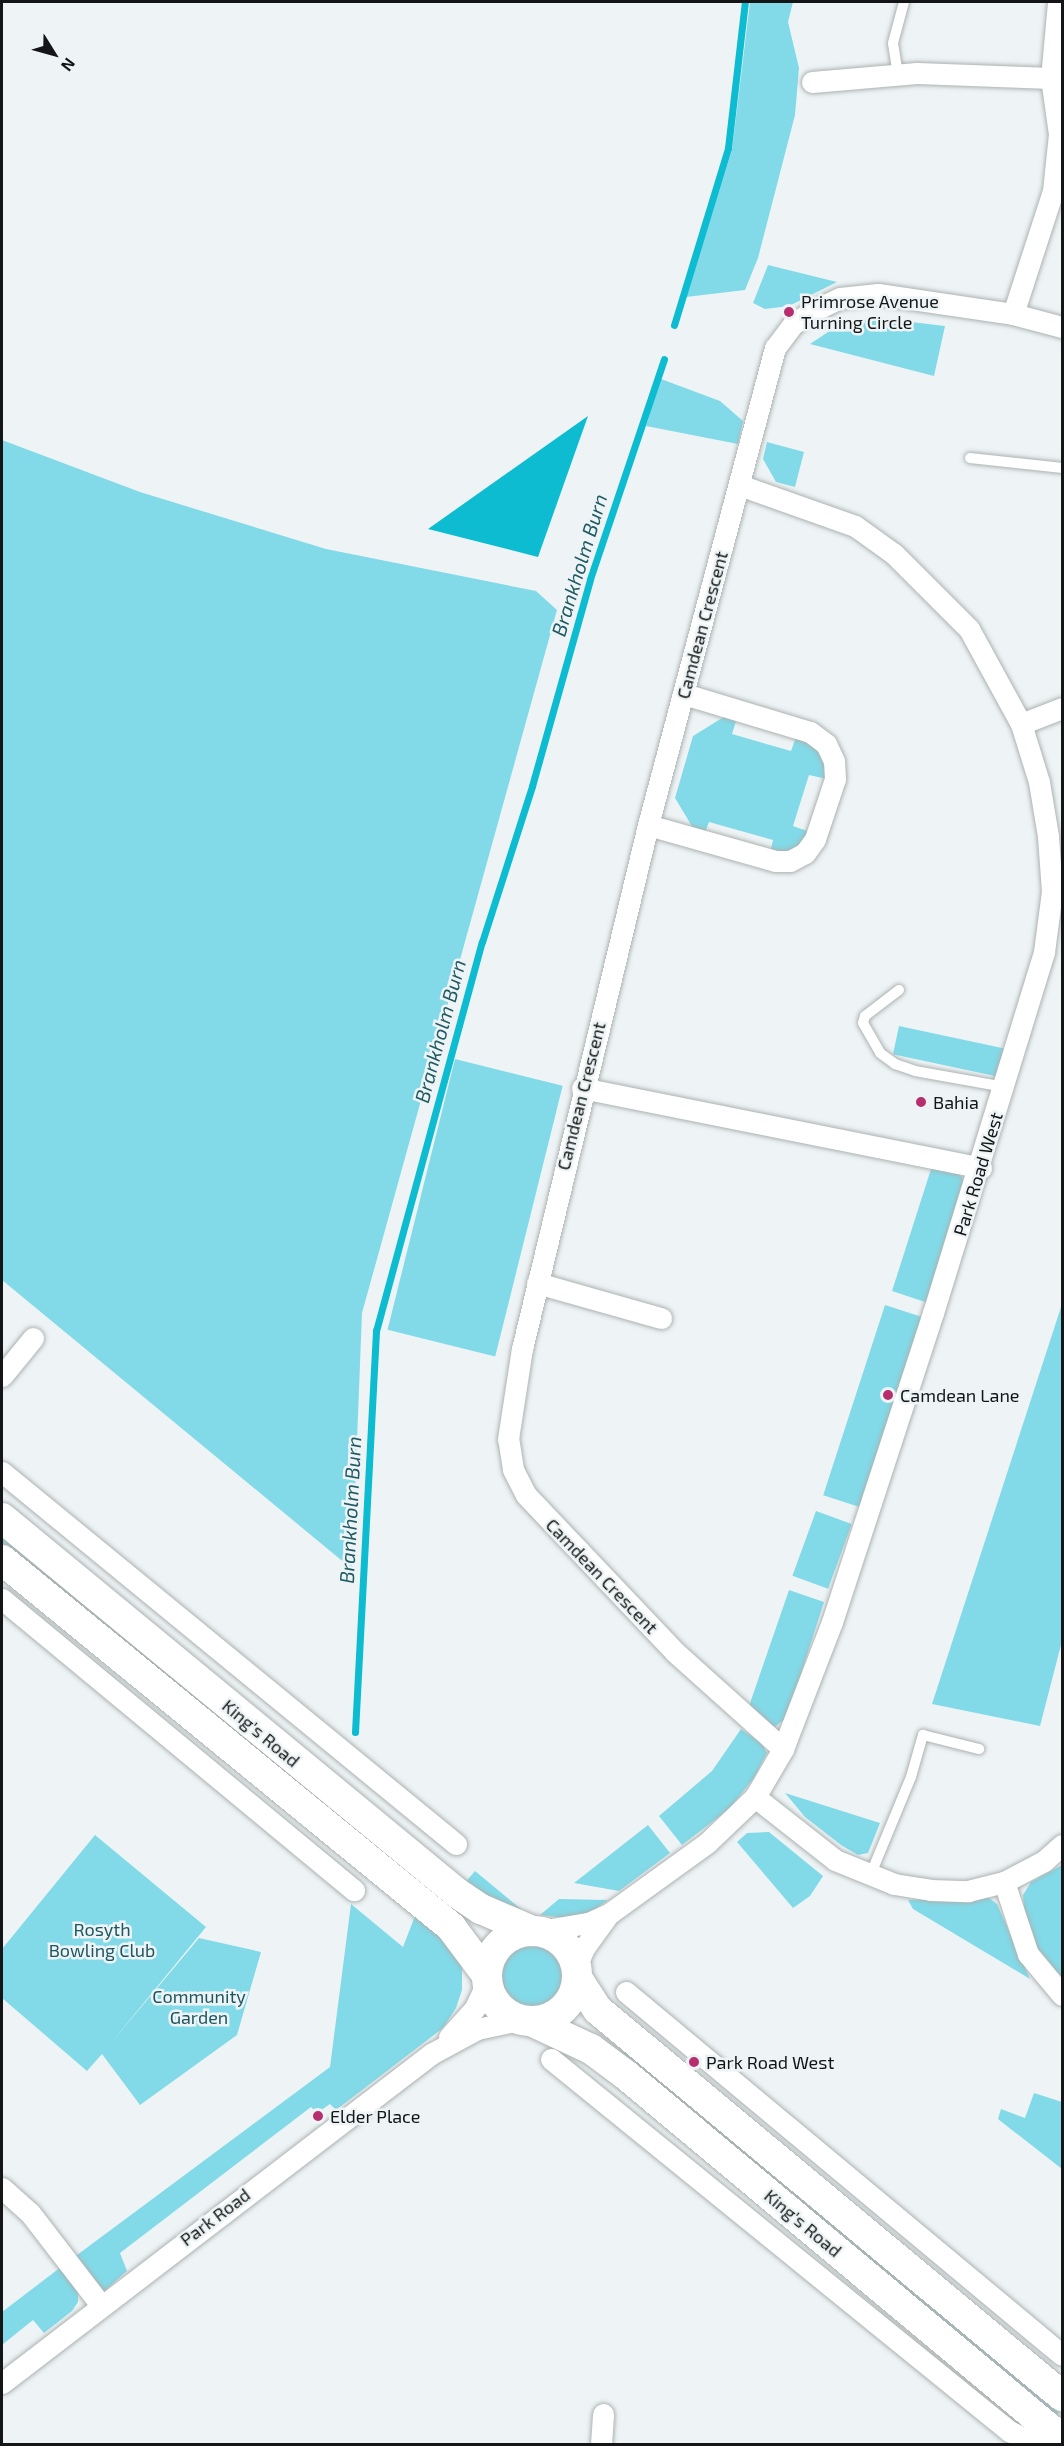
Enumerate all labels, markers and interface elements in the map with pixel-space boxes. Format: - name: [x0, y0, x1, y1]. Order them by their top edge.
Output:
- north arrow: [24, 24, 84, 84]
- text: N: [58, 55, 80, 75]
- place label: Primrose Avenue Turning Circle: [801, 291, 939, 334]
- marker: Primrose Avenue Turning Circle: [782, 305, 796, 319]
- water label: Brankholm Burn: [546, 491, 612, 639]
- street label: Camdean Crescent: [672, 549, 732, 701]
- water label: Brankholm Burn: [409, 957, 471, 1105]
- street label: Camdean Crescent: [552, 1020, 610, 1172]
- place label: Bahia: [933, 1091, 979, 1113]
- marker: Bahia: [914, 1095, 928, 1109]
- street label: Park Road West: [949, 1109, 1007, 1239]
- place label: Camdean Lane: [900, 1384, 1020, 1406]
- marker: Camdean Lane: [881, 1388, 895, 1402]
- water label: Brankholm Burn: [334, 1436, 366, 1584]
- street label: Camdean Crescent: [541, 1514, 663, 1638]
- street label: King's Road: [218, 1695, 304, 1771]
- park label: Rosyth Bowling Club: [49, 1919, 155, 1962]
- park label: Community Garden: [152, 1986, 246, 2028]
- place label: Park Road West: [706, 2051, 835, 2073]
- marker: Park Road West: [687, 2055, 701, 2069]
- place label: Elder Place: [330, 2105, 421, 2127]
- marker: Elder Place: [311, 2109, 325, 2123]
- street label: Park Road: [176, 2184, 254, 2250]
- street label: King's Road: [760, 2185, 846, 2261]

